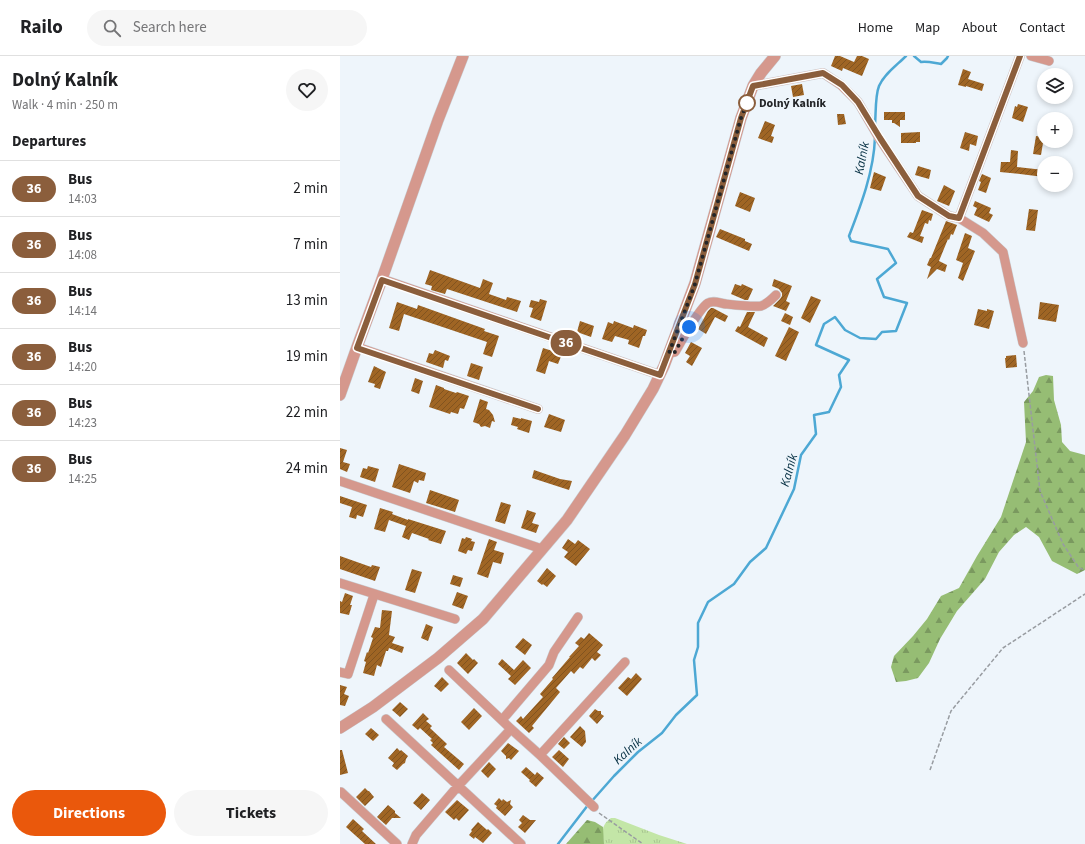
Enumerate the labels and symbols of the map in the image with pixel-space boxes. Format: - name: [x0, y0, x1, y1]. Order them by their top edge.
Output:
- marker: Dolný Kalník: [738, 94, 756, 112]
- place label: Dolný Kalník: [759, 95, 827, 112]
- water label: Kalník: [850, 139, 874, 176]
- your location: [679, 317, 699, 337]
- line badge: 36: [548, 330, 584, 356]
- water label: Kalník: [776, 451, 802, 489]
- water label: Kalník: [609, 732, 647, 769]

